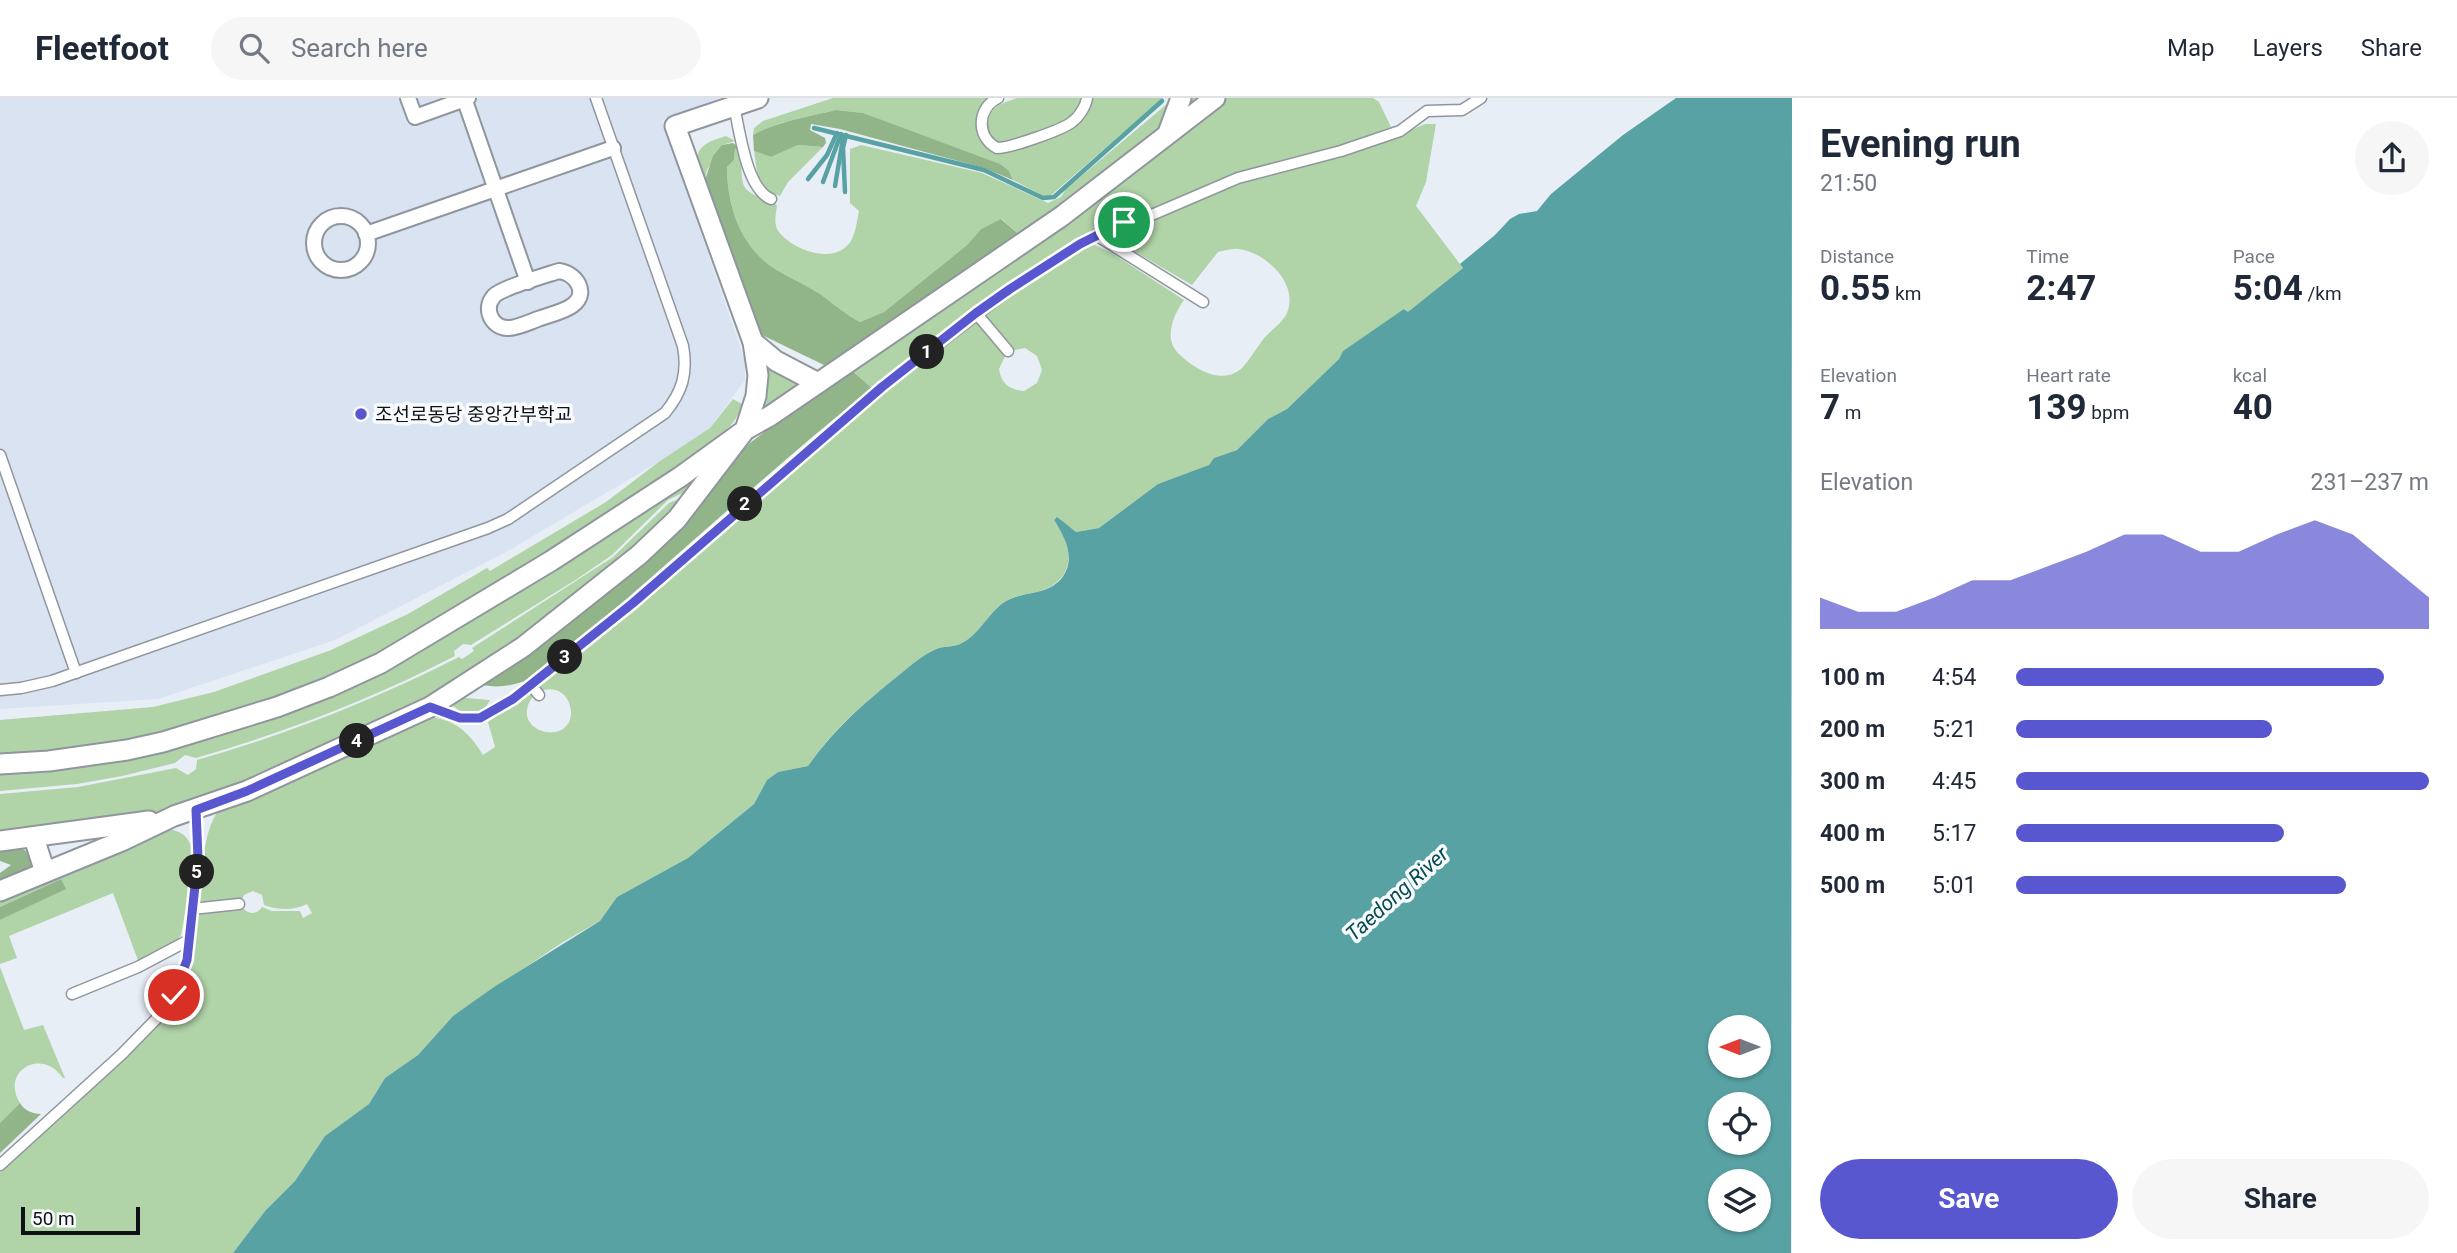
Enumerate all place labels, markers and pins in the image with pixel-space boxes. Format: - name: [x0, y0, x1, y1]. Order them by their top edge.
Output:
- pin: [1094, 192, 1154, 252]
- pin: 1: [909, 334, 944, 370]
- place label: 조선로동당 중앙간부학교: [375, 403, 572, 426]
- marker: 조선로동당 중앙간부학교: [353, 406, 369, 422]
- pin: 2: [728, 486, 762, 522]
- pin: 3: [548, 640, 582, 674]
- pin: 4: [340, 724, 374, 758]
- pin: 5: [180, 854, 214, 890]
- pin: [144, 965, 204, 1025]

